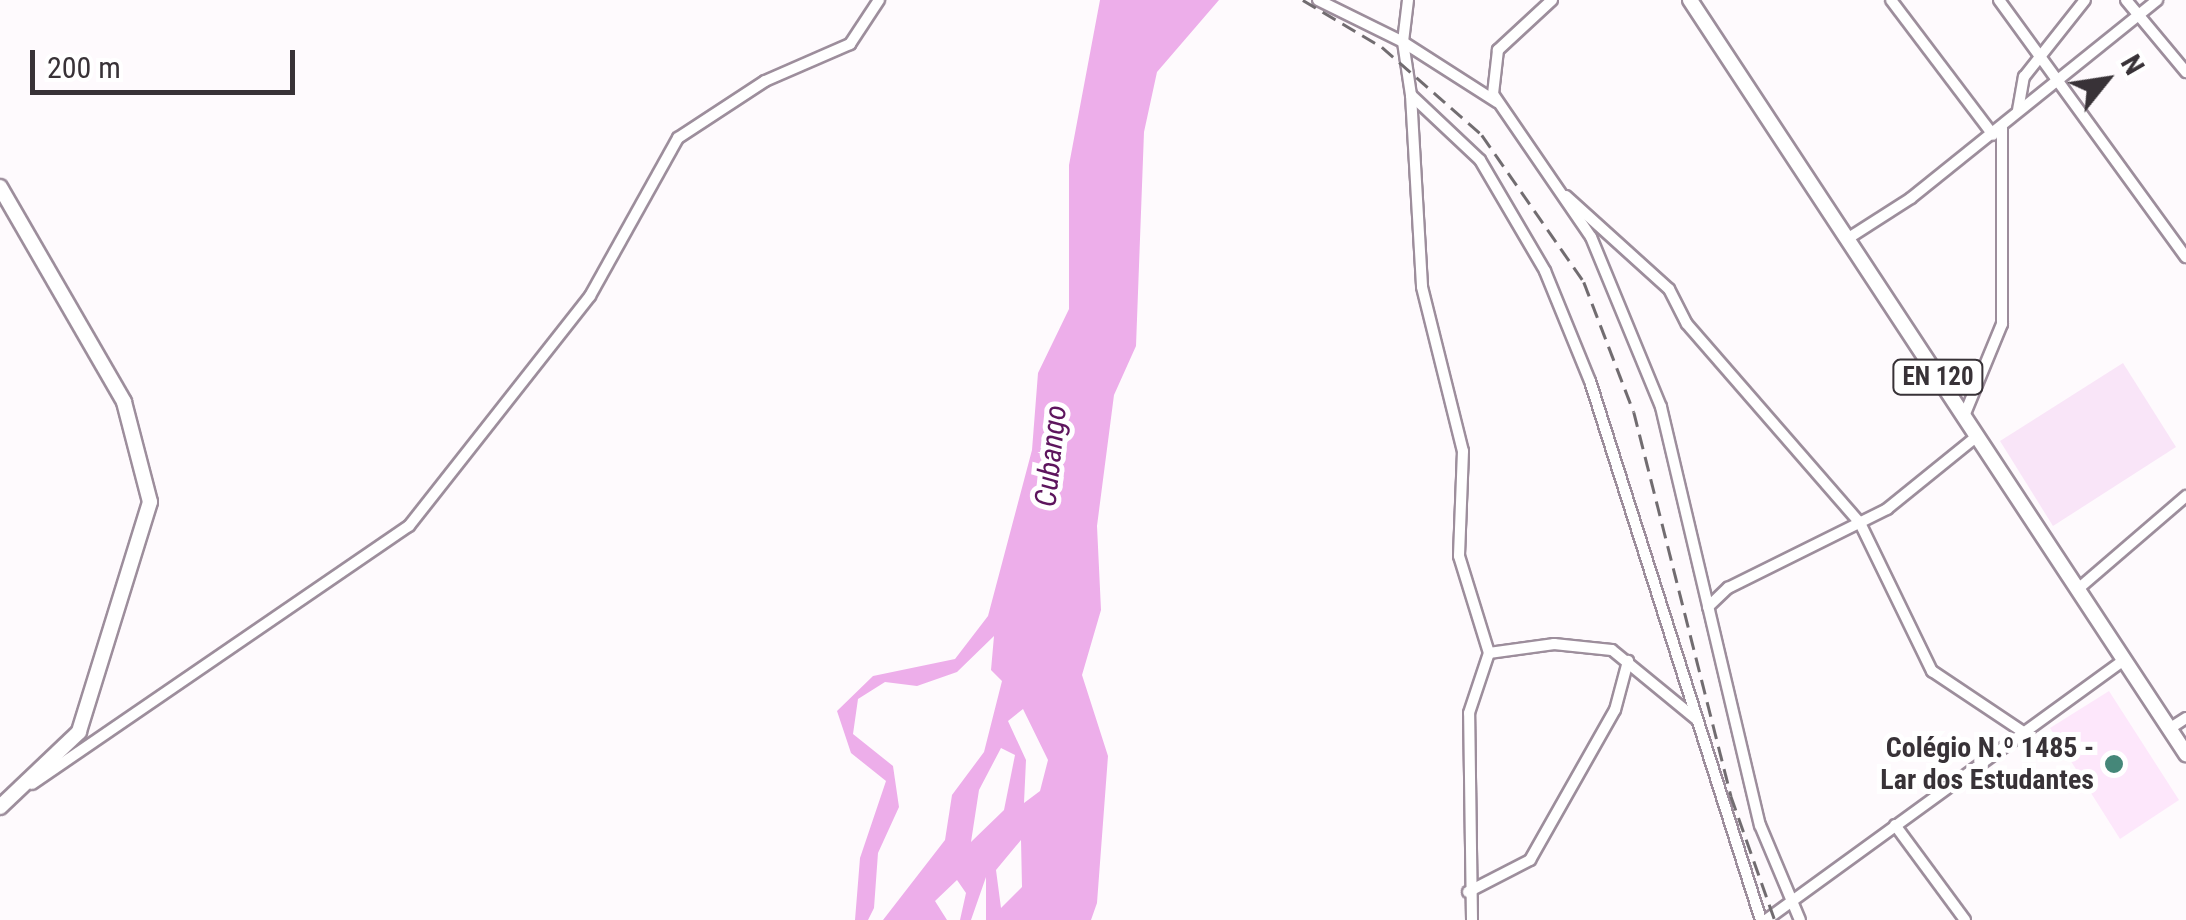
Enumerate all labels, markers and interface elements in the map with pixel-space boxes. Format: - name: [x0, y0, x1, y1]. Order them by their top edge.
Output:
- scale bar: [35, 30, 300, 92]
- north arrow: [2056, 30, 2156, 130]
- text: N: [2114, 49, 2151, 80]
- text: 200 m: [47, 50, 121, 85]
- road number: EN 120: [1890, 357, 1986, 397]
- water label: Cubango: [1028, 403, 1074, 509]
- place label: Colégio N.º 1485 - Lar dos Estudantes: [1880, 731, 2094, 797]
- marker: Colégio N.º 1485 - Lar dos Estudantes: [2103, 753, 2125, 775]

